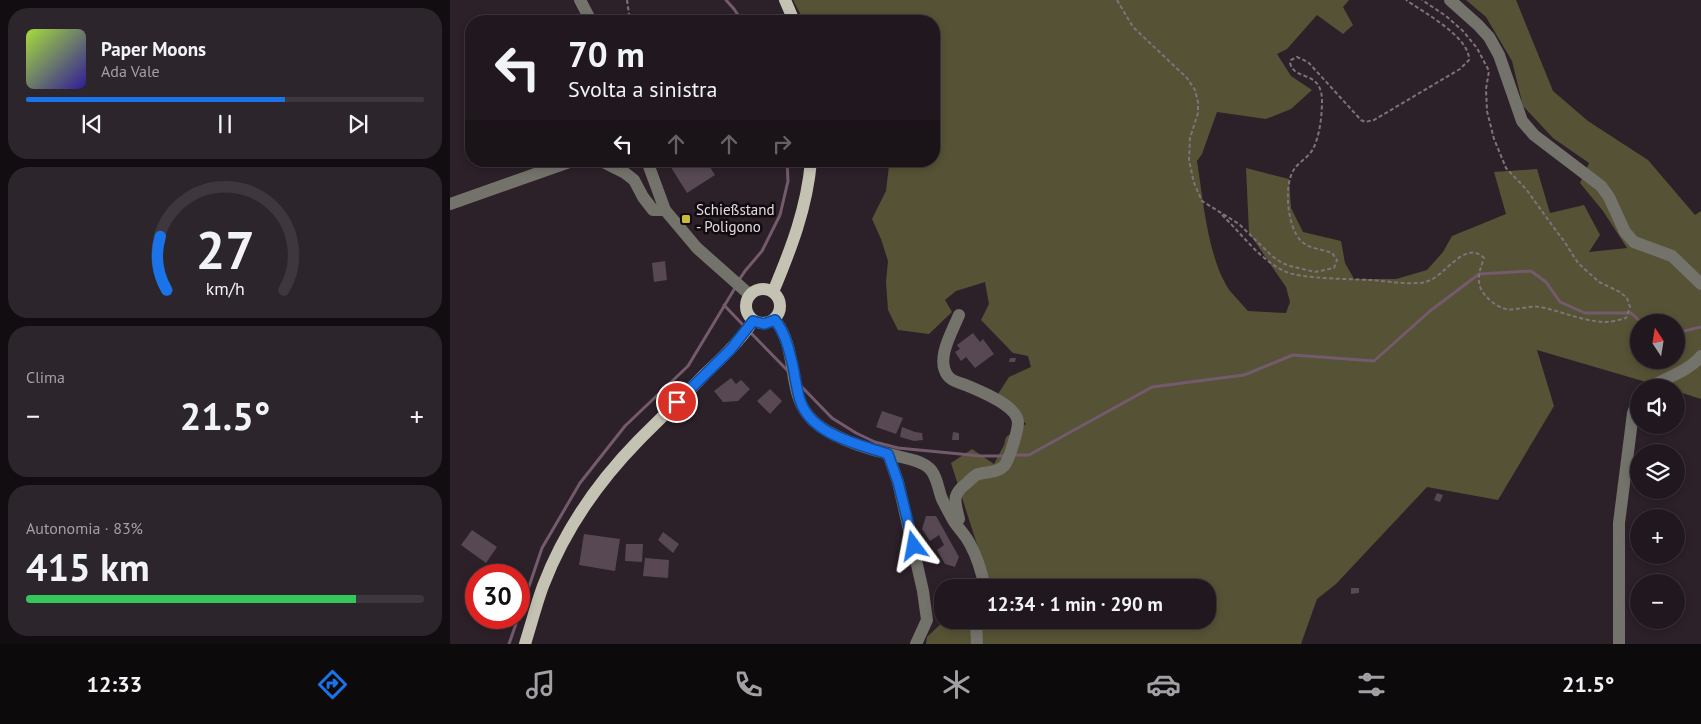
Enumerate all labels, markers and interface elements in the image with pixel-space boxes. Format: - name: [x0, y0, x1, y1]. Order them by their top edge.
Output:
- text: 70 m: [568, 31, 645, 77]
- icon: left: [485, 35, 550, 100]
- text: Paper Moons: [101, 37, 206, 61]
- text: Ada Vale: [101, 61, 160, 81]
- text: Svolta a sinistra: [568, 75, 718, 103]
- icon: previous: [78, 110, 106, 138]
- icon: pause: [211, 110, 239, 138]
- icon: next: [344, 110, 372, 138]
- icon: left: [609, 130, 637, 158]
- icon: ahead: [662, 130, 690, 158]
- icon: ahead: [715, 130, 743, 158]
- icon: right: [768, 130, 796, 158]
- place label: Schießstand - Poligono: [696, 200, 775, 236]
- marker: Schießstand - Poligono: [680, 213, 692, 225]
- text: 27: [196, 216, 254, 283]
- text: km/h: [205, 277, 245, 300]
- north arrow: [1630, 314, 1685, 369]
- map controls: [1630, 314, 1685, 629]
- text: Clima: [26, 367, 65, 387]
- button: sound: [1630, 379, 1685, 434]
- pin: [656, 381, 698, 423]
- icon: arrive: [663, 388, 691, 416]
- text: 21.5°: [180, 391, 270, 440]
- text: −: [26, 397, 40, 434]
- text: +: [410, 397, 424, 434]
- button: layers: [1630, 444, 1685, 499]
- button: +: [1630, 509, 1685, 564]
- text: Autonomia · 83%: [26, 518, 143, 538]
- position arrow: [887, 519, 939, 571]
- text: 415 km: [26, 542, 150, 591]
- speed limit sign: 30: [465, 564, 530, 629]
- button: −: [1630, 574, 1685, 629]
- text: 12:34 · 1 min · 290 m: [987, 592, 1163, 616]
- icon: directions: [315, 667, 350, 702]
- icon: music: [523, 667, 558, 702]
- icon: phone: [731, 667, 766, 702]
- icon: climate: [939, 667, 974, 702]
- icon: car: [1146, 667, 1181, 702]
- icon: filters: [1354, 667, 1389, 702]
- text: 12:33: [86, 670, 142, 698]
- text: 21.5°: [1562, 670, 1614, 698]

